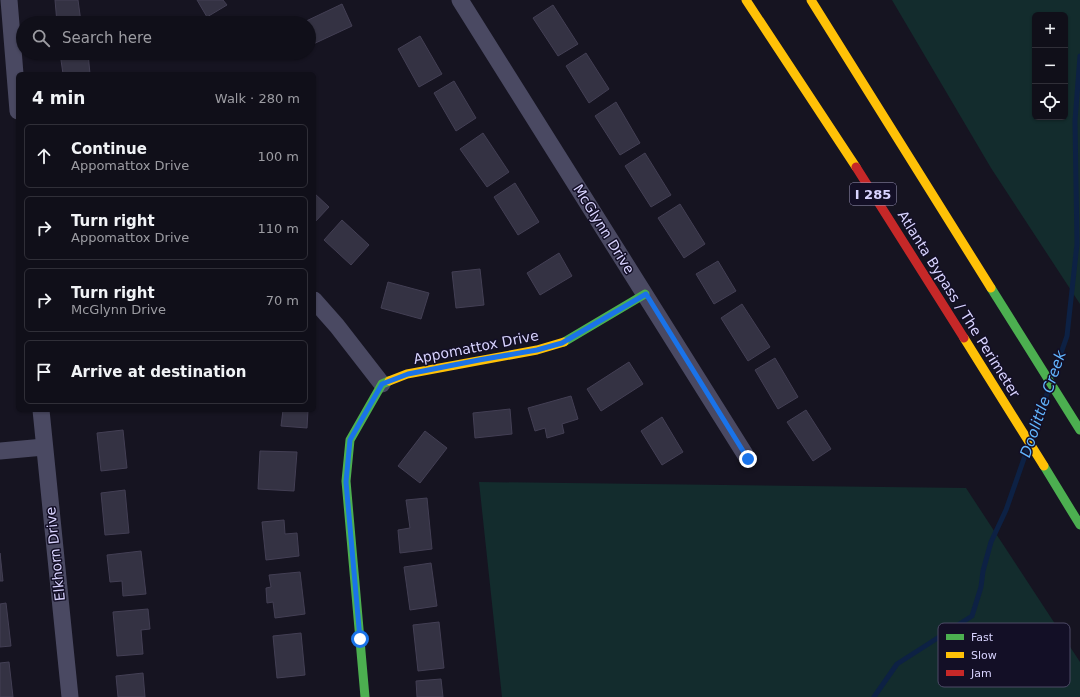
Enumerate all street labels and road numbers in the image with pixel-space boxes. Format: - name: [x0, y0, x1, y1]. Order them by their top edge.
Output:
- street label: McGlynn Drive: [570, 181, 638, 277]
- road number: I 285: [850, 183, 896, 205]
- street label: Atlanta Bypass / The Perimeter: [895, 208, 1023, 400]
- street label: Appomattox Drive: [412, 327, 540, 367]
- street label: Elkhorn Drive: [42, 506, 68, 602]

